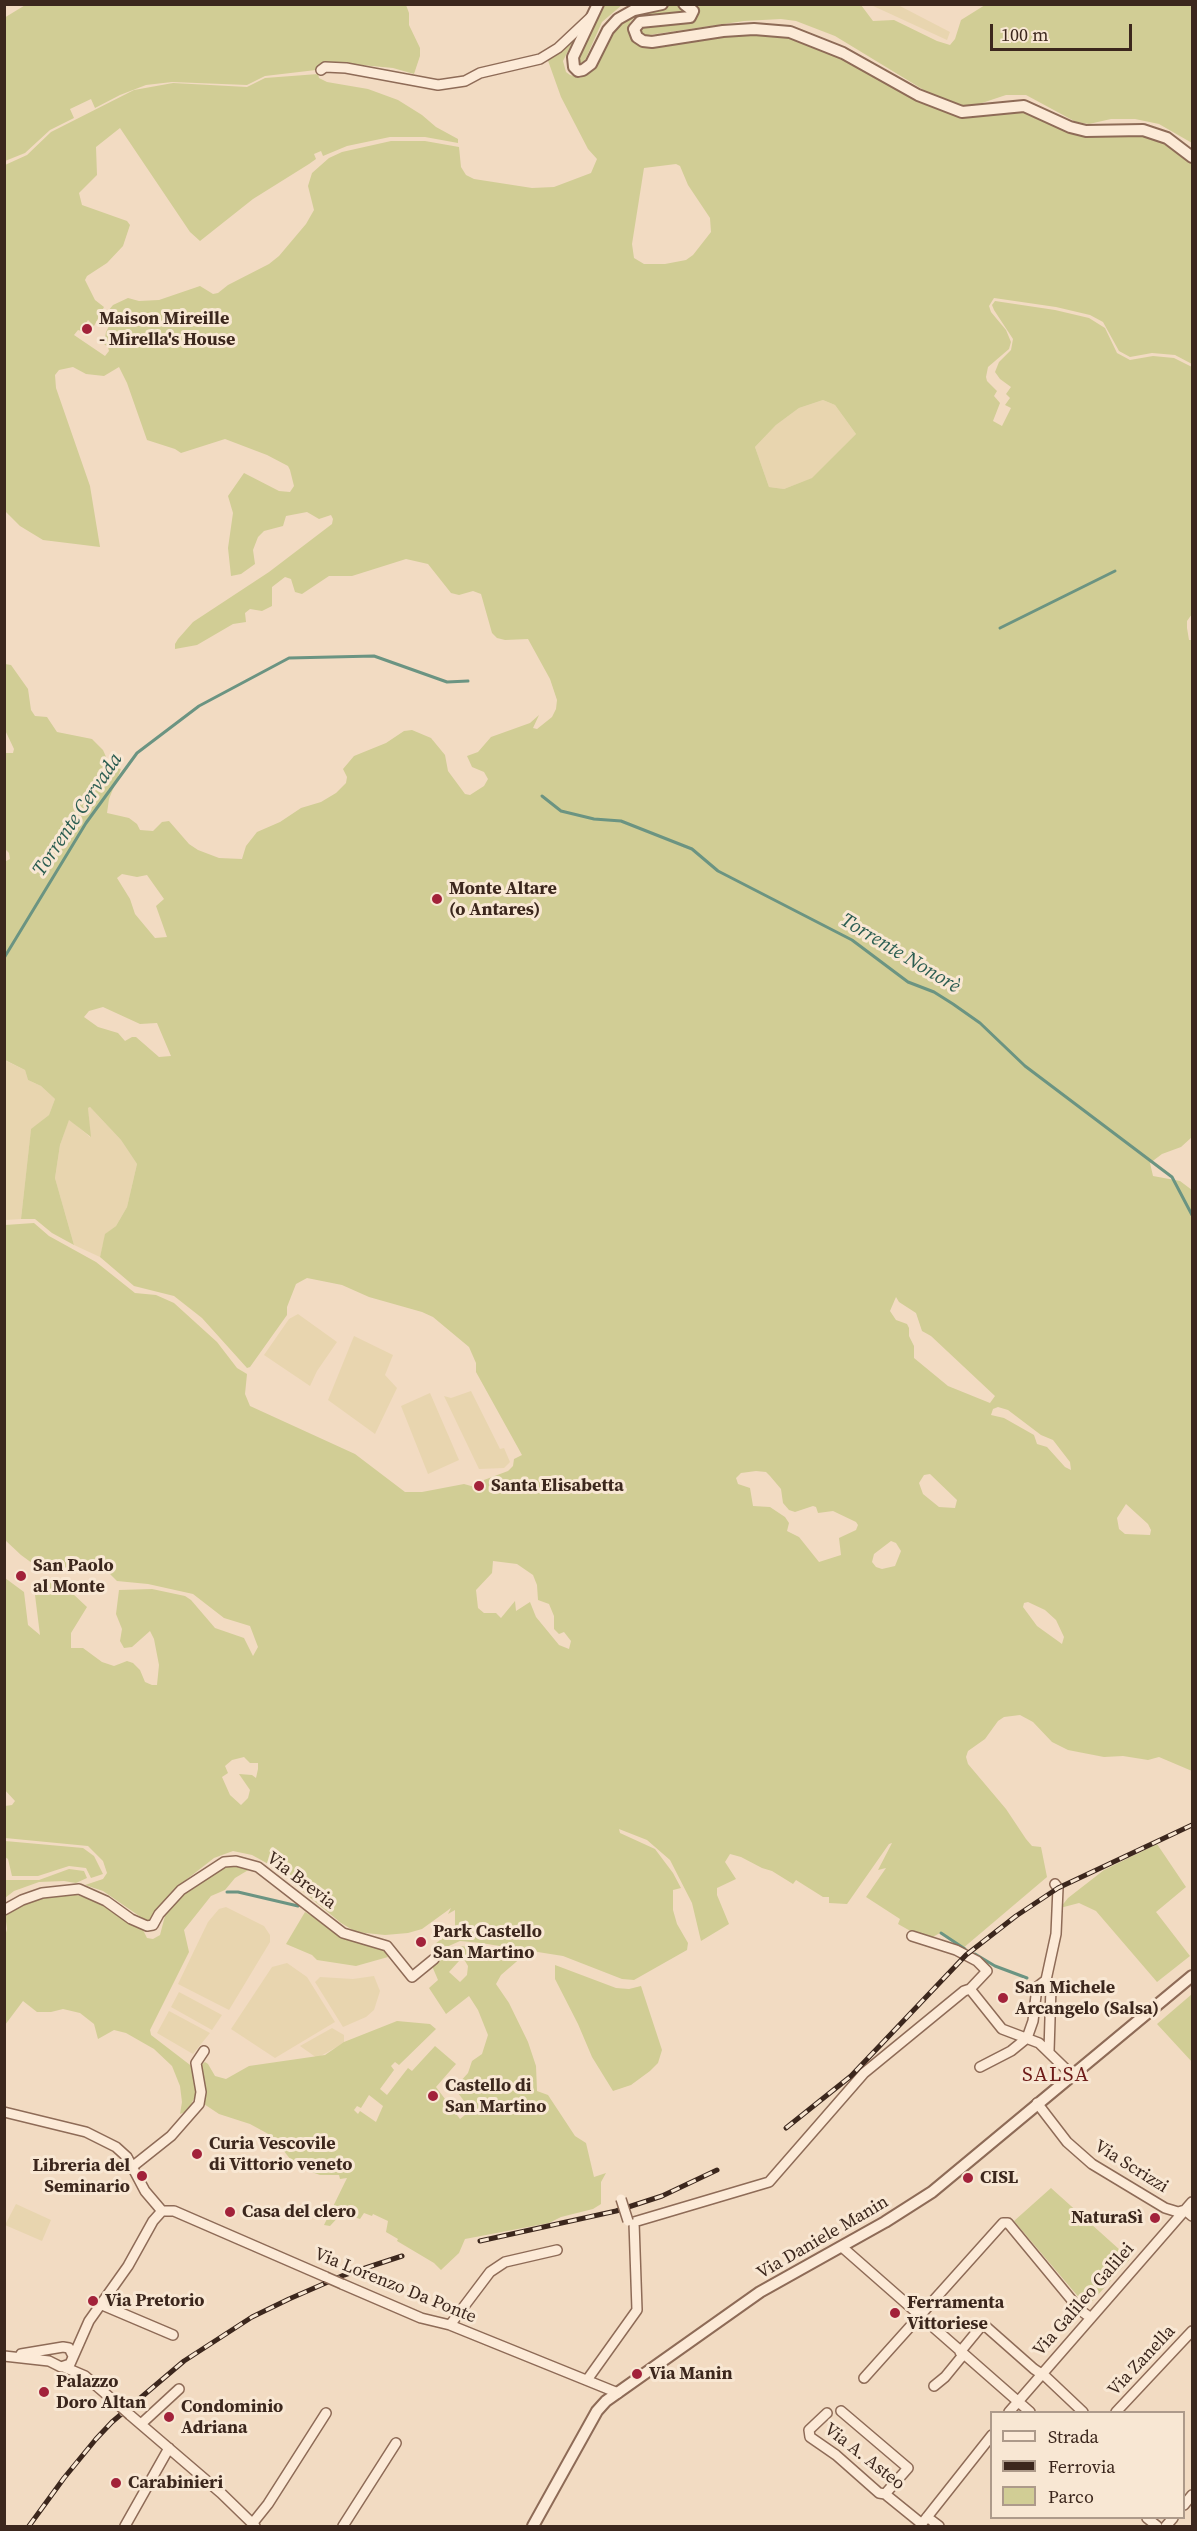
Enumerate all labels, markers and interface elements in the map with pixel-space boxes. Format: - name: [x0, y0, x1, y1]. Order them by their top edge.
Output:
- scale bar: [993, 12, 1136, 50]
- text: 100 m: [1001, 22, 1048, 47]
- place label: Maison Mireille - Mirella's House: [99, 308, 235, 350]
- marker: Maison Mireille - Mirella's House: [80, 322, 94, 336]
- water label: Torrente Cervada: [28, 749, 128, 881]
- place label: Monte Altare (o Antares): [449, 878, 557, 920]
- marker: Monte Altare (o Antares): [430, 892, 444, 906]
- water label: Torrente Nonorè: [836, 909, 964, 999]
- place label: Santa Elisabetta: [491, 1475, 624, 1497]
- marker: Santa Elisabetta: [472, 1479, 486, 1493]
- place label: San Paolo al Monte: [33, 1555, 114, 1598]
- marker: San Paolo al Monte: [14, 1569, 28, 1583]
- street label: Via Brevia: [262, 1848, 340, 1914]
- place label: Park Castello San Martino: [433, 1921, 542, 1964]
- marker: Park Castello San Martino: [414, 1935, 428, 1949]
- place label: San Michele Arcangelo (Salsa): [1015, 1977, 1159, 2020]
- marker: San Michele Arcangelo (Salsa): [996, 1991, 1010, 2005]
- district label: SALSA: [1022, 2063, 1090, 2089]
- place label: Castello di San Martino: [445, 2075, 546, 2118]
- marker: Castello di San Martino: [426, 2089, 440, 2103]
- place label: Curia Vescovile di Vittorio veneto: [209, 2133, 353, 2176]
- street label: Via Scrizzi: [1090, 2136, 1172, 2198]
- marker: Curia Vescovile di Vittorio veneto: [190, 2147, 204, 2161]
- place label: Libreria del Seminario: [32, 2155, 130, 2198]
- place label: CISL: [980, 2167, 1018, 2189]
- marker: Libreria del Seminario: [135, 2169, 149, 2183]
- marker: CISL: [961, 2171, 975, 2185]
- street label: Via Daniele Manin: [753, 2192, 893, 2284]
- place label: Casa del clero: [242, 2201, 356, 2223]
- marker: Casa del clero: [223, 2205, 237, 2219]
- place label: NaturaSì: [1071, 2207, 1143, 2229]
- marker: NaturaSì: [1148, 2211, 1162, 2225]
- street label: Via Galileo Galilei: [1029, 2239, 1139, 2361]
- street label: Via Lorenzo Da Ponte: [311, 2244, 479, 2328]
- place label: Via Pretorio: [105, 2290, 205, 2312]
- place label: Ferramenta Vittoriese: [907, 2292, 1004, 2334]
- marker: Via Pretorio: [86, 2294, 100, 2308]
- marker: Ferramenta Vittoriese: [888, 2306, 902, 2320]
- street label: Via Zanella: [1104, 2321, 1180, 2401]
- place label: Via Manin: [649, 2363, 732, 2385]
- marker: Via Manin: [630, 2367, 644, 2381]
- place label: Palazzo Doro Altan: [56, 2371, 146, 2414]
- marker: Palazzo Doro Altan: [37, 2385, 51, 2399]
- place label: Condominio Adriana: [181, 2396, 283, 2438]
- marker: Condominio Adriana: [162, 2410, 176, 2424]
- legend: [990, 2411, 1185, 2519]
- street label: Via A. Asteo: [819, 2419, 909, 2495]
- text: Strada: [1048, 2424, 1099, 2449]
- text: Ferrovia: [1048, 2454, 1115, 2479]
- place label: Carabinieri: [128, 2472, 223, 2494]
- marker: Carabinieri: [109, 2476, 123, 2490]
- text: Parco: [1048, 2484, 1094, 2509]

